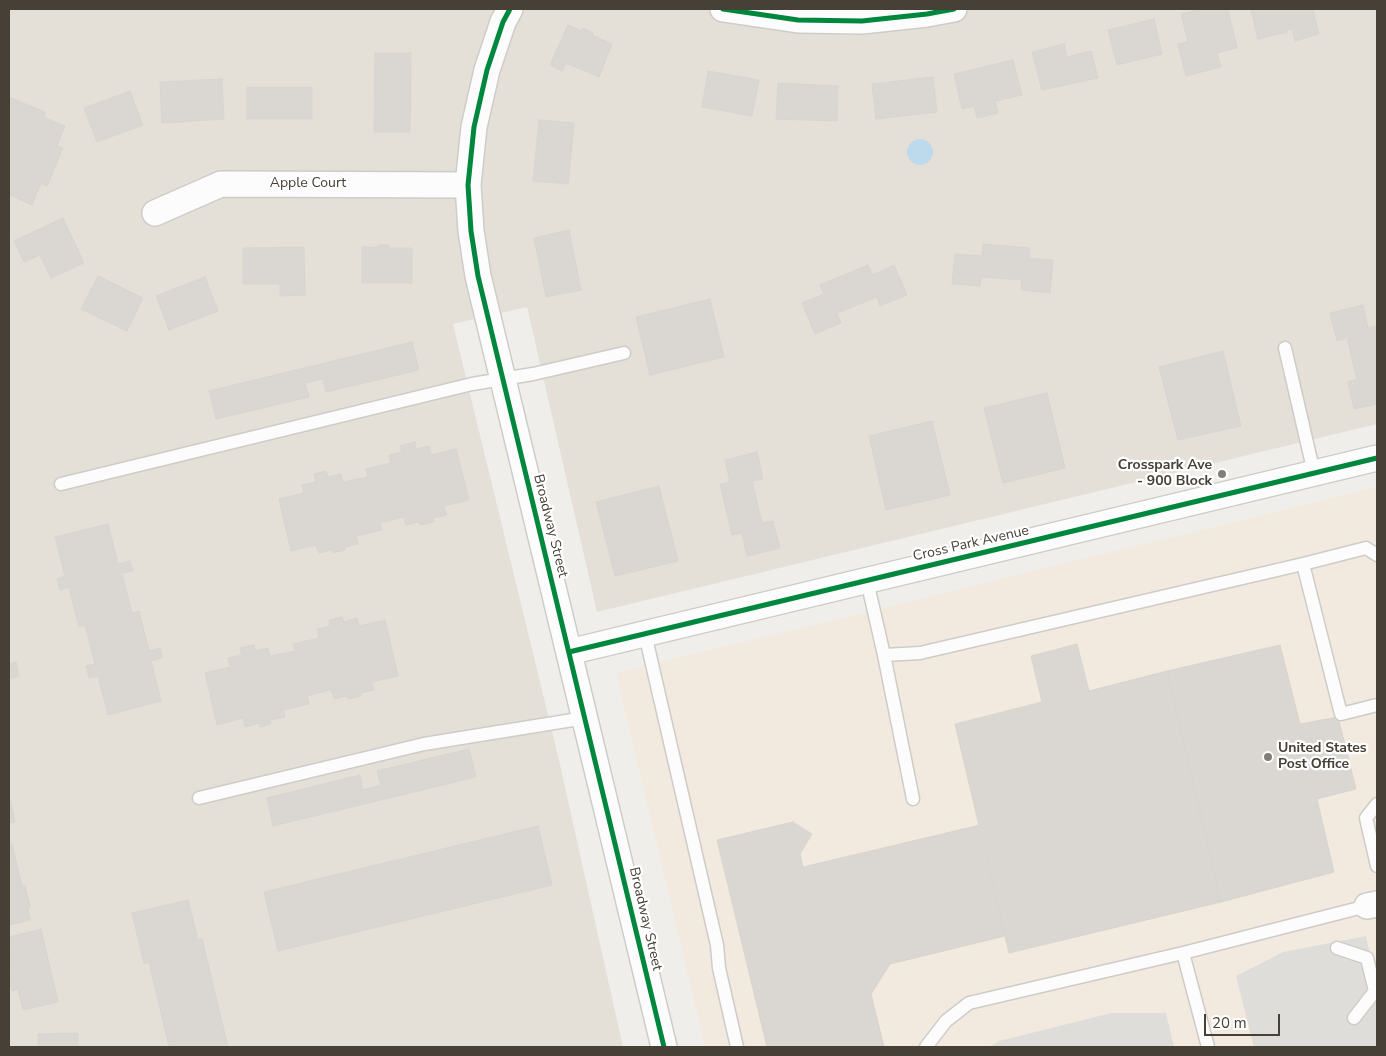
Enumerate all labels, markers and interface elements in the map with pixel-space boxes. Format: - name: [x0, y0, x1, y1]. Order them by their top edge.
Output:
- street label: Apple Court: [270, 176, 346, 192]
- place label: Crosspark Ave - 900 Block: [1118, 458, 1212, 491]
- marker: Crosspark Ave - 900 Block: [1216, 468, 1228, 480]
- street label: Broadway Street: [529, 473, 571, 579]
- street label: Cross Park Avenue: [911, 522, 1031, 566]
- place label: United States Post Office: [1278, 741, 1367, 774]
- marker: United States Post Office: [1262, 751, 1274, 763]
- street label: Broadway Street: [625, 866, 665, 972]
- scale bar: [1206, 1004, 1282, 1036]
- text: 20 m: [1212, 1013, 1247, 1033]

